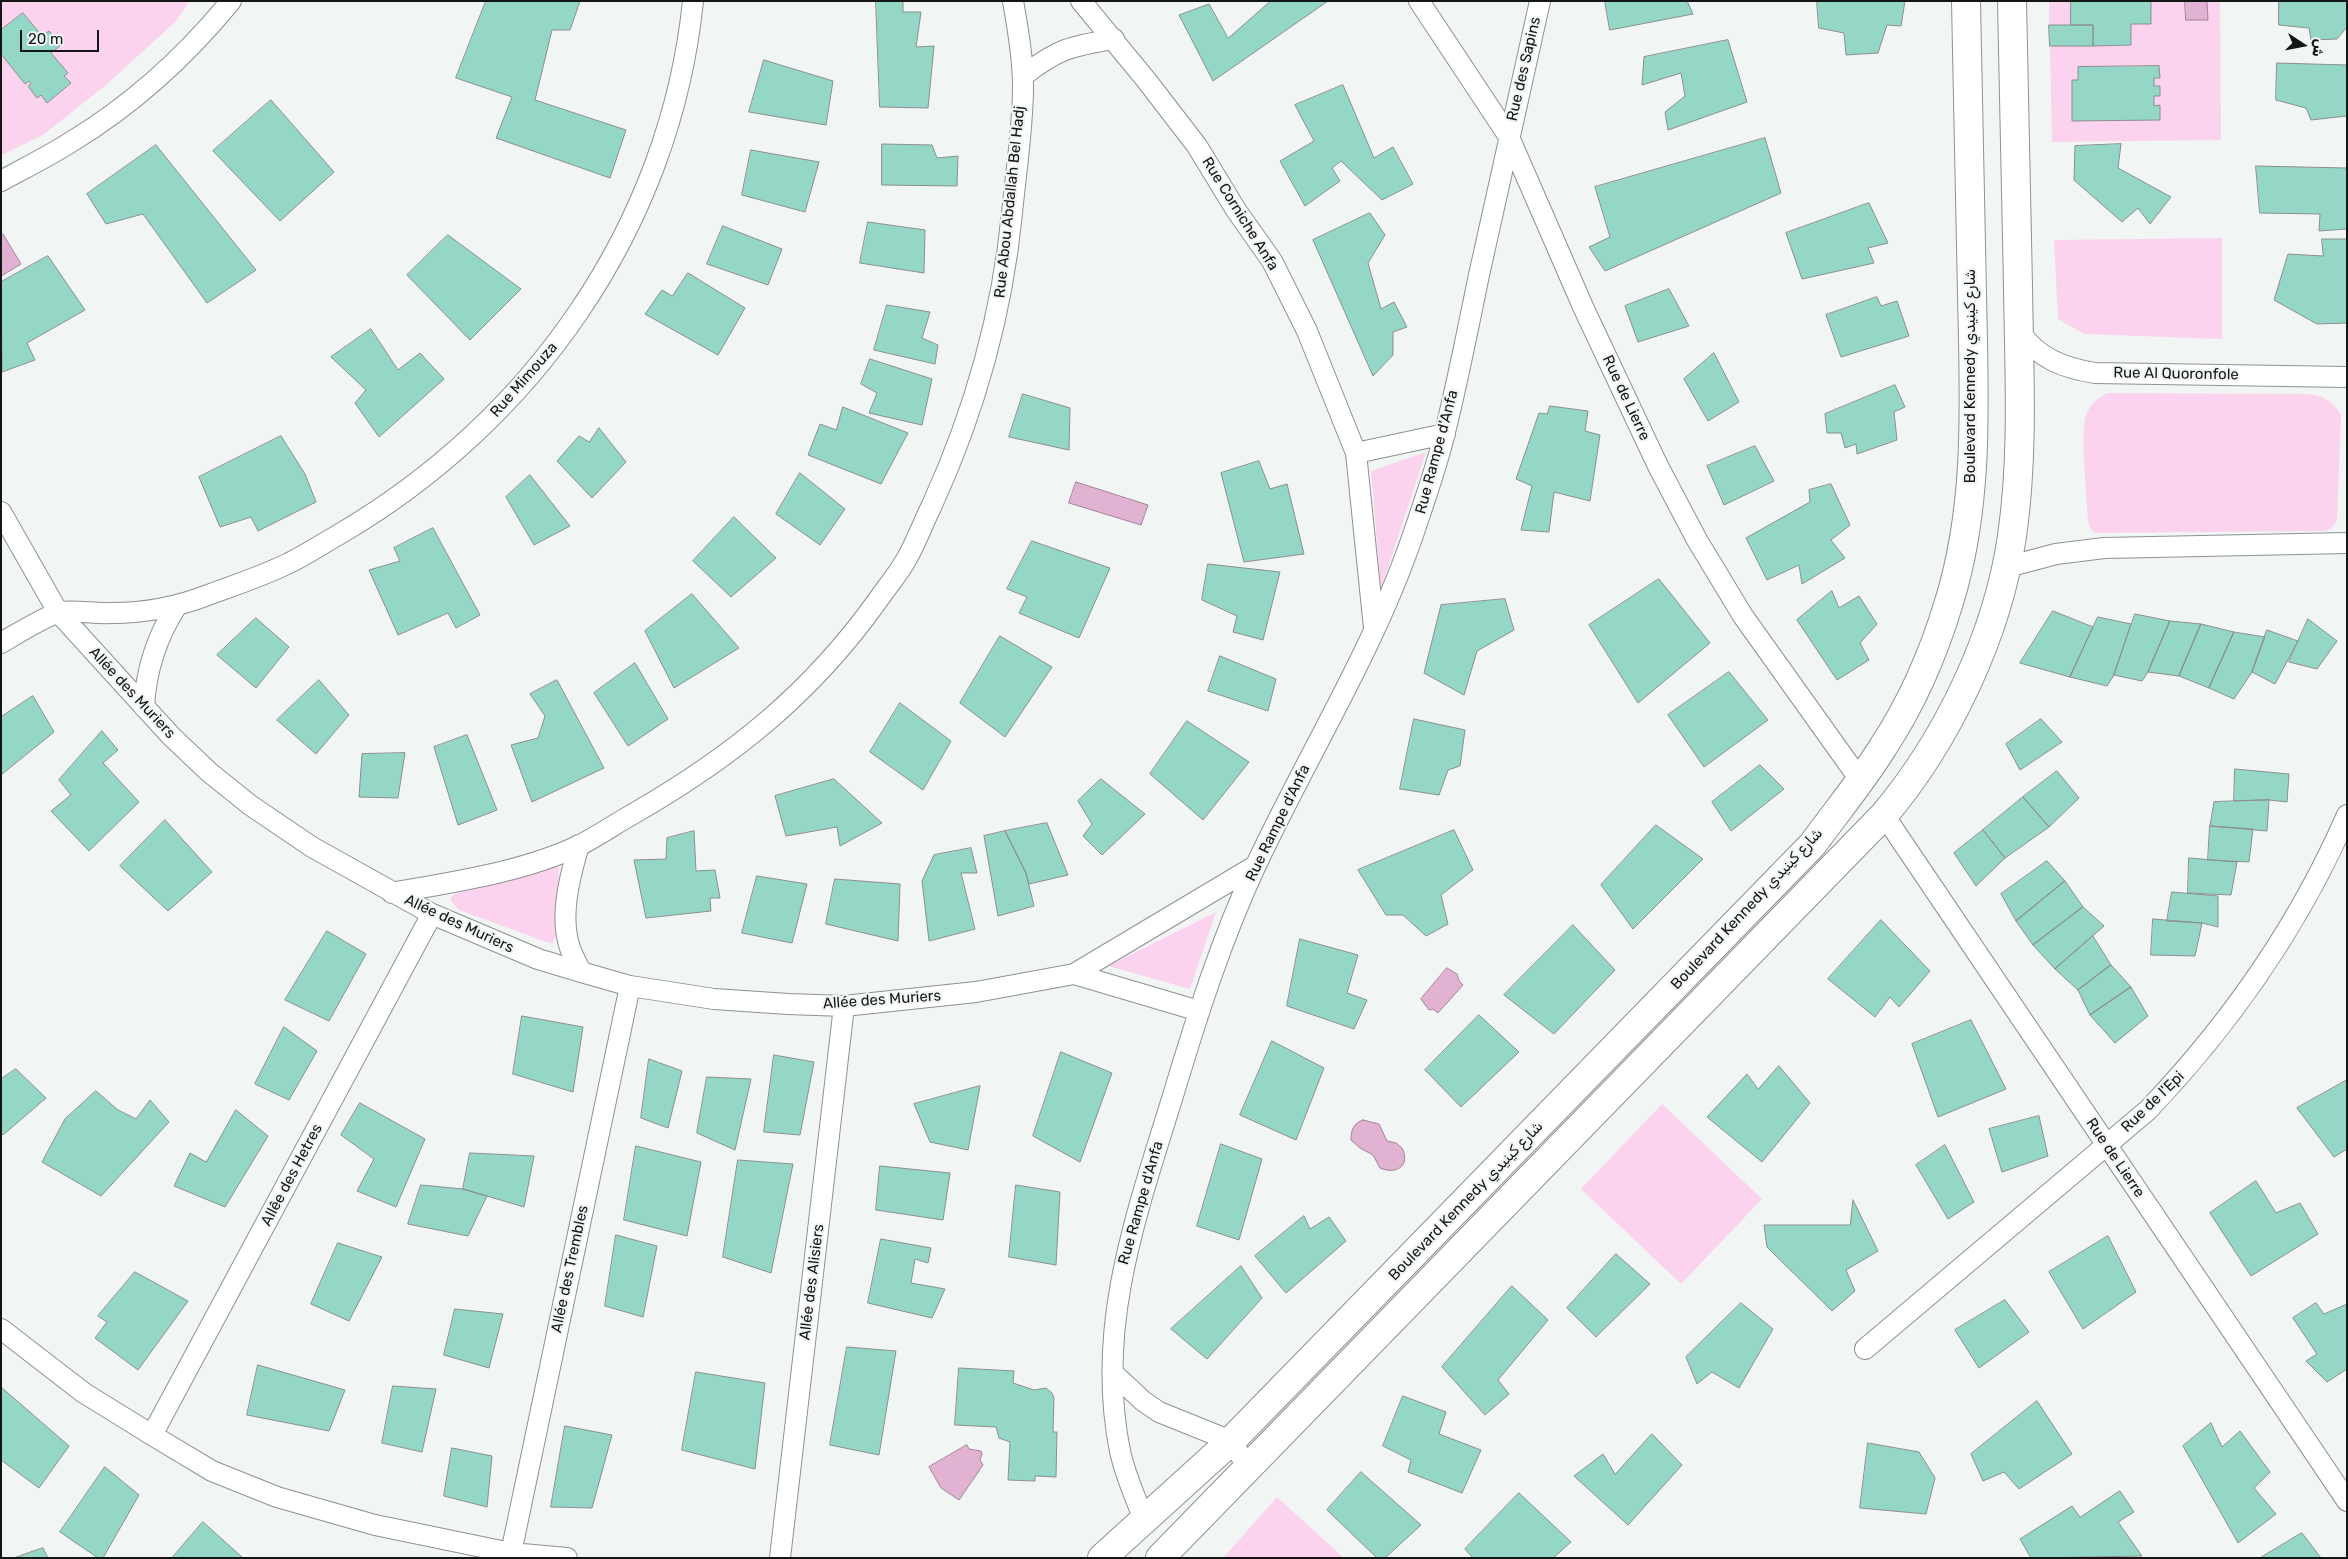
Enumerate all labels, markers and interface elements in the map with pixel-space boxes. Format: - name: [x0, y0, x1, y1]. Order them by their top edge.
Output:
- street label: Rue des Sapins: [1503, 15, 1545, 123]
- scale bar: [22, 20, 101, 52]
- north arrow: [2278, 20, 2328, 70]
- text: 20 m: [28, 30, 63, 48]
- text: ش: [2308, 38, 2328, 58]
- street label: Rue Abou Abdallah Bel Hadj: [991, 105, 1029, 299]
- street label: Rue Corniche Anfa: [1198, 154, 1282, 274]
- street label: Boulevard Kennedy شارع كينيدي: [1962, 269, 1980, 483]
- street label: Rue Mimouza: [487, 339, 561, 421]
- street label: Rue de Lierre: [1598, 352, 1654, 444]
- street label: Rue Al Quoronfole: [2113, 364, 2239, 384]
- street label: Rue Rampe d'Anfa: [1412, 388, 1462, 516]
- street label: Allée des Muriers: [85, 644, 179, 742]
- street label: Rue Rampe d'Anfa: [1242, 762, 1314, 884]
- street label: Boulevard Kennedy شارع كينيدي: [1667, 824, 1827, 994]
- street label: Allée des Muriers: [402, 891, 516, 957]
- street label: Allée des Muriers: [822, 987, 942, 1013]
- street label: Rue de l'Epi: [2118, 1068, 2188, 1136]
- street label: Rue de Lierre: [2082, 1115, 2148, 1201]
- street label: Boulevard Kennedy شارع كينيدي: [1385, 1118, 1547, 1284]
- street label: Allêe des Hetres: [258, 1121, 326, 1229]
- street label: Rue Rampe d'Anfa: [1115, 1139, 1167, 1267]
- street label: Allée des Trembles: [548, 1204, 592, 1334]
- street label: Allée des Alisiers: [796, 1223, 828, 1341]

